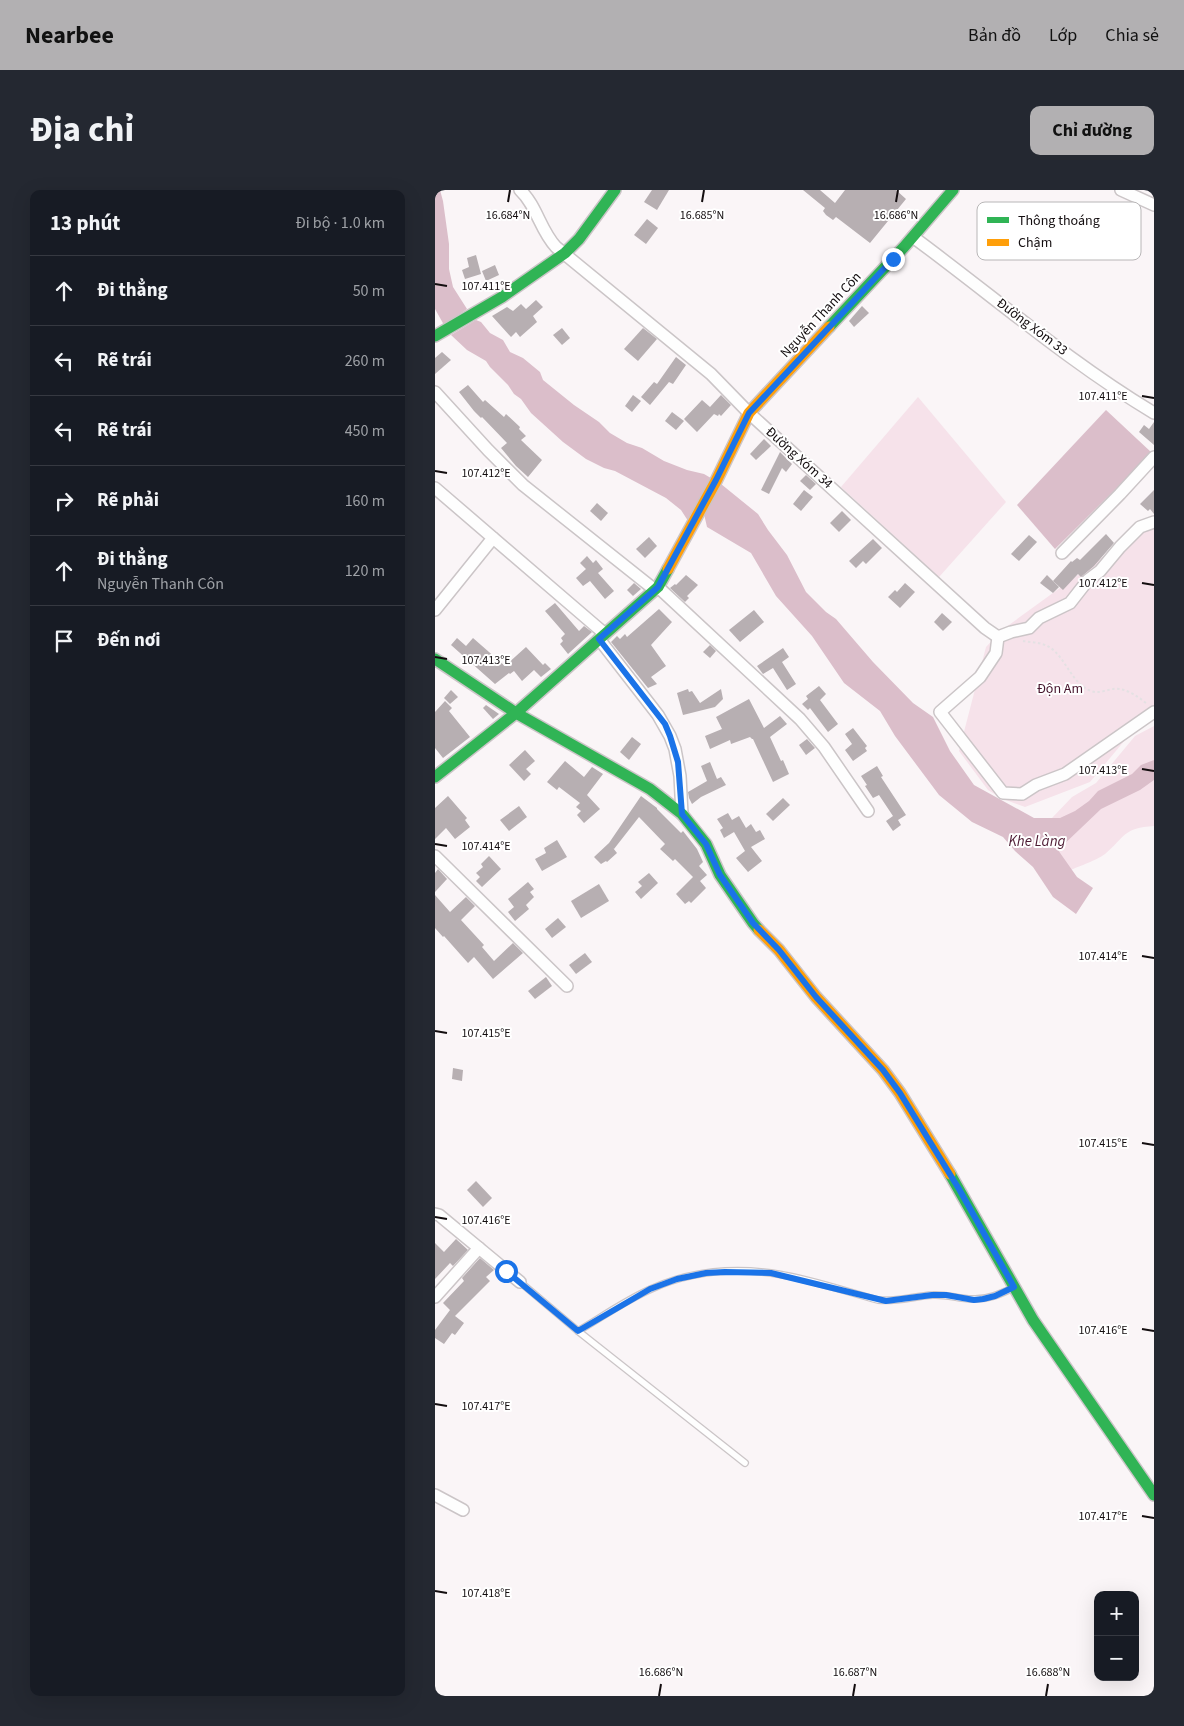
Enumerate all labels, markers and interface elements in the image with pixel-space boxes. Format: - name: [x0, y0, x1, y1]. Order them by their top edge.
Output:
- text: Nearbee: [25, 18, 114, 53]
- text: Bản đồ: [968, 23, 1021, 48]
- text: Lớp: [1049, 23, 1077, 48]
- text: Chia sẻ: [1105, 23, 1159, 48]
- text: Địa chỉ: [30, 105, 134, 155]
- button: Chỉ đường: [1030, 106, 1154, 155]
- legend: [977, 202, 1141, 260]
- text: 16.684°N: [486, 207, 530, 224]
- text: 16.685°N: [680, 207, 724, 224]
- text: 16.686°N: [874, 207, 918, 224]
- text: 13 phút: [50, 208, 120, 238]
- text: Thông thoáng: [1018, 211, 1100, 231]
- text: Đi bộ · 1.0 km: [296, 212, 385, 234]
- text: Chậm: [1018, 233, 1052, 253]
- route end: [882, 248, 905, 271]
- street label: Nguyễn Thanh Côn: [776, 268, 866, 362]
- icon: ahead: [50, 277, 78, 305]
- text: Đi thẳng: [97, 277, 168, 304]
- text: 107.411°E: [461, 278, 511, 295]
- text: 50 m: [353, 280, 385, 302]
- street label: Đường Xóm 33: [992, 294, 1072, 360]
- icon: left: [50, 347, 78, 375]
- text: Rẽ trái: [97, 347, 152, 374]
- text: 260 m: [345, 350, 385, 372]
- text: 107.411°E: [1078, 388, 1128, 405]
- icon: left: [50, 417, 78, 445]
- text: Rẽ trái: [97, 417, 152, 444]
- text: 450 m: [345, 420, 385, 442]
- street label: Đường Xóm 34: [761, 422, 837, 494]
- text: 107.412°E: [461, 465, 511, 482]
- icon: right: [50, 487, 78, 515]
- text: Rẽ phải: [97, 487, 159, 514]
- text: 160 m: [345, 490, 385, 512]
- text: Đi thẳng: [97, 546, 168, 573]
- icon: ahead: [50, 557, 78, 585]
- text: 120 m: [345, 560, 385, 582]
- text: Nguyễn Thanh Côn: [97, 573, 224, 595]
- text: 107.412°E: [1078, 575, 1128, 592]
- icon: arrive: [50, 627, 78, 655]
- text: Đến nơi: [97, 627, 161, 654]
- text: 107.413°E: [461, 652, 511, 669]
- park label: Độn Am: [1037, 679, 1083, 699]
- text: 107.413°E: [1078, 762, 1128, 779]
- water label: Khe Làng: [1009, 831, 1066, 852]
- text: 107.414°E: [461, 838, 511, 855]
- text: 107.414°E: [1078, 948, 1128, 965]
- text: 107.415°E: [461, 1025, 511, 1042]
- text: 107.415°E: [1078, 1135, 1128, 1152]
- text: 107.416°E: [461, 1212, 511, 1229]
- route start: [495, 1260, 518, 1283]
- text: 107.416°E: [1078, 1322, 1128, 1339]
- text: 107.417°E: [461, 1398, 511, 1415]
- text: 107.417°E: [1078, 1508, 1128, 1525]
- text: 107.418°E: [461, 1585, 511, 1602]
- map controls: [1094, 1591, 1139, 1681]
- button: +: [1094, 1591, 1139, 1636]
- button: −: [1094, 1636, 1139, 1681]
- text: 16.686°N: [639, 1664, 683, 1681]
- text: 16.687°N: [833, 1664, 877, 1681]
- text: 16.688°N: [1026, 1664, 1070, 1681]

